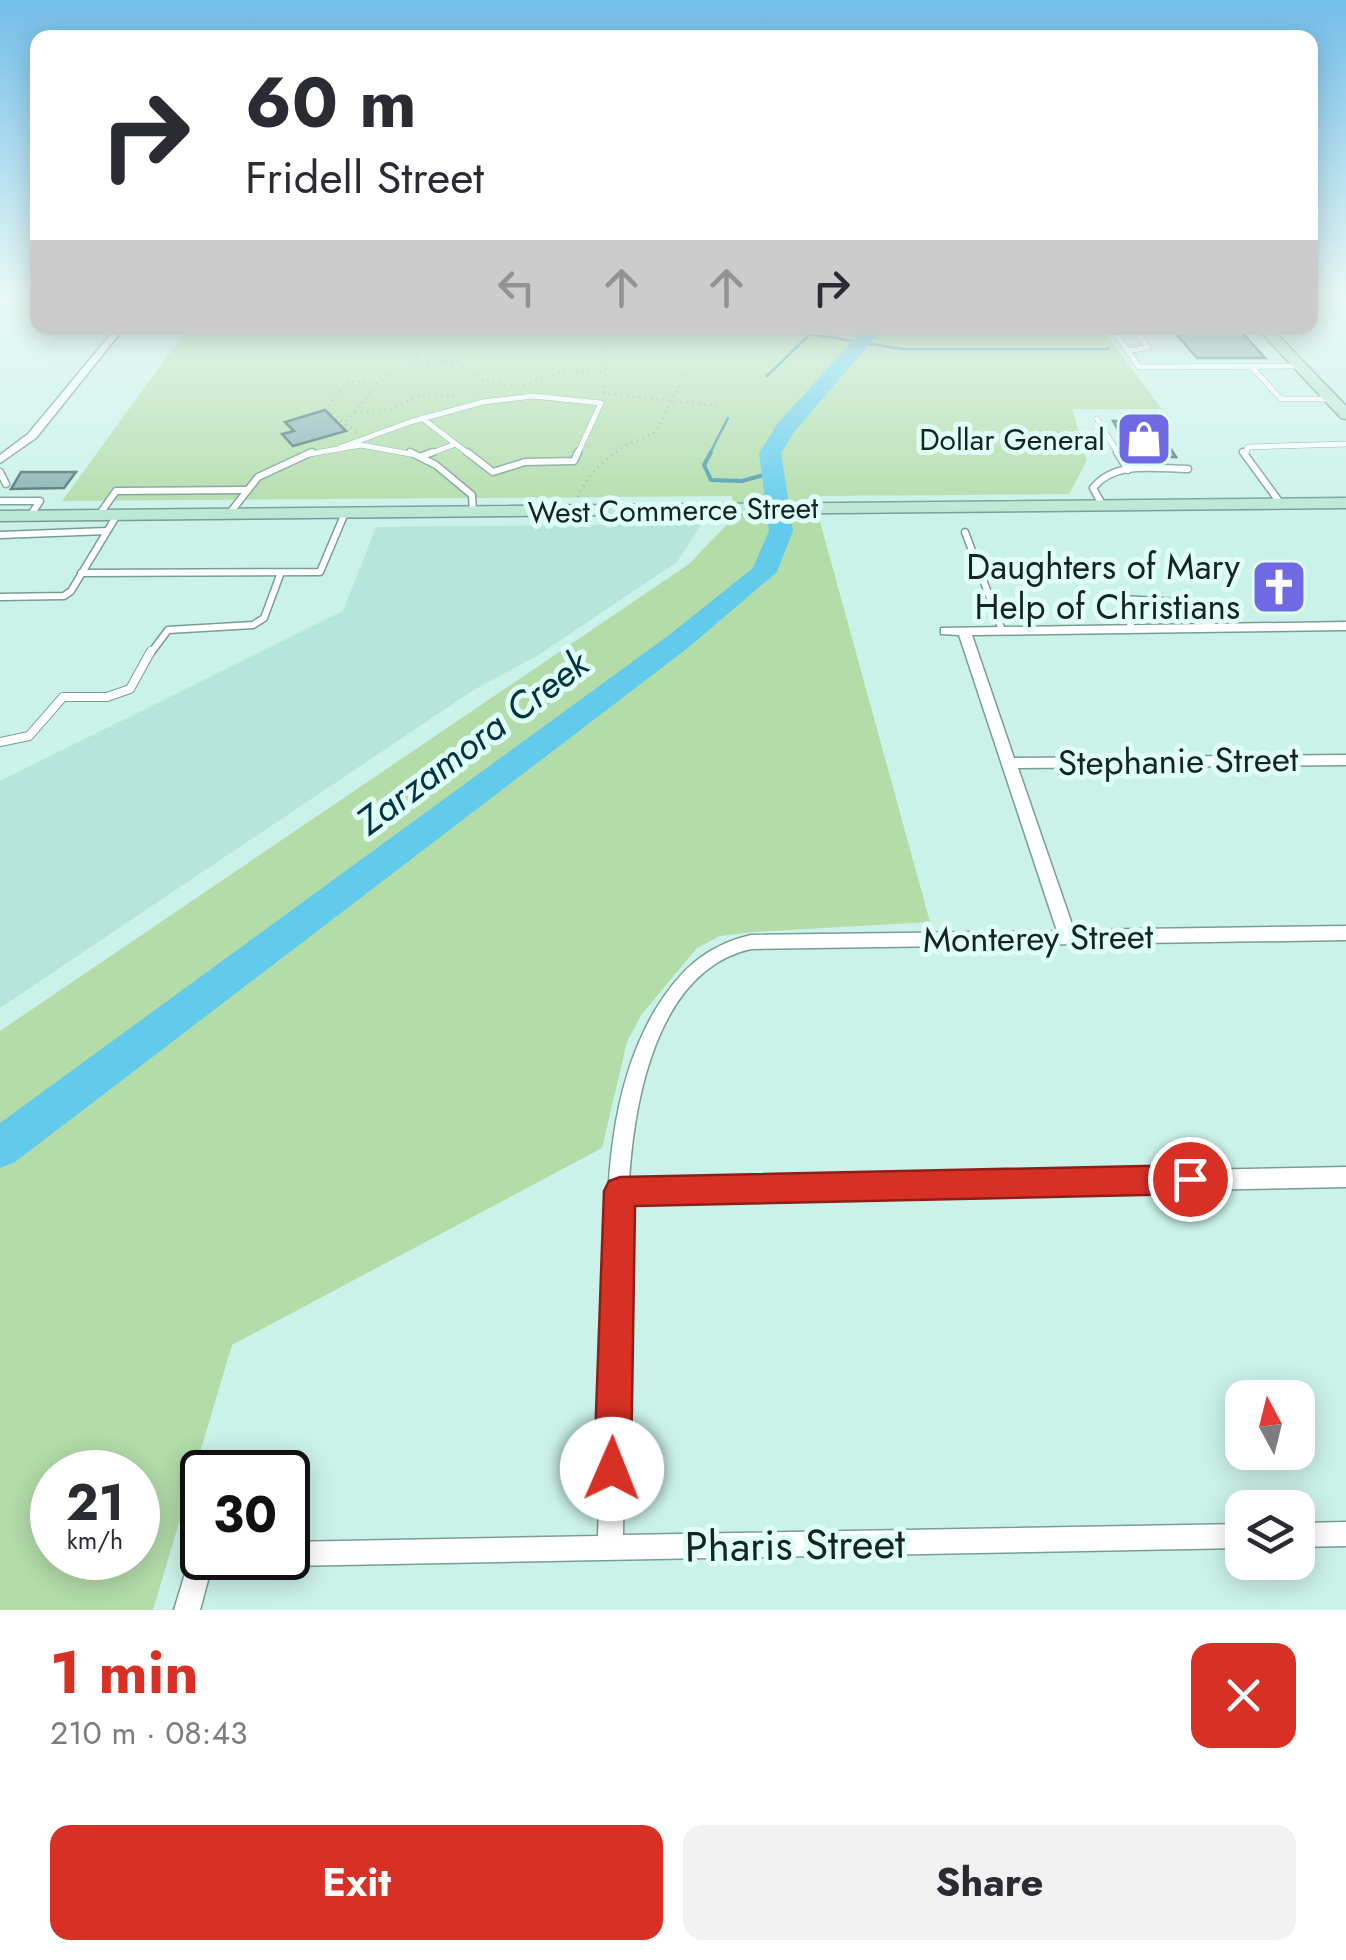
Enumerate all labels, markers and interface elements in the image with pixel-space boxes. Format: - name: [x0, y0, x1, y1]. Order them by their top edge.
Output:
- text: 60 m: [245, 52, 417, 153]
- icon: right: [80, 70, 210, 200]
- text: Fridell Street: [245, 145, 484, 210]
- icon: left: [489, 260, 544, 315]
- icon: ahead: [594, 260, 649, 315]
- icon: ahead: [699, 260, 754, 315]
- icon: right: [804, 260, 859, 315]
- shop icon: Dollar General: [1114, 409, 1174, 469]
- place label: Dollar General: [919, 418, 1105, 461]
- street label: West Commerce Street: [527, 486, 819, 534]
- place label: Daughters of Mary Help of Christians: [966, 542, 1241, 632]
- church icon: Daughters of Mary Help of Christians: [1249, 557, 1309, 617]
- water label: Zarzamora Creek: [343, 635, 601, 848]
- street label: Stephanie Street: [1057, 734, 1299, 788]
- street label: Monterey Street: [922, 911, 1154, 965]
- pin: [1148, 1137, 1233, 1222]
- icon: arrive: [1163, 1152, 1218, 1207]
- north arrow: [1225, 1380, 1315, 1470]
- map controls: [1225, 1380, 1315, 1580]
- position arrow: [560, 1417, 664, 1521]
- speed limit sign: 30: [180, 1450, 310, 1580]
- text: 21: [66, 1466, 124, 1539]
- button: layers: [1225, 1490, 1315, 1580]
- street label: Pharis Street: [684, 1513, 906, 1577]
- text: km/h: [67, 1522, 123, 1558]
- text: 1 min: [50, 1629, 199, 1716]
- button: close: [1191, 1643, 1296, 1748]
- text: 210 m · 08:43: [50, 1710, 248, 1756]
- button: Exit: [50, 1825, 663, 1940]
- button: Share: [683, 1825, 1296, 1940]

